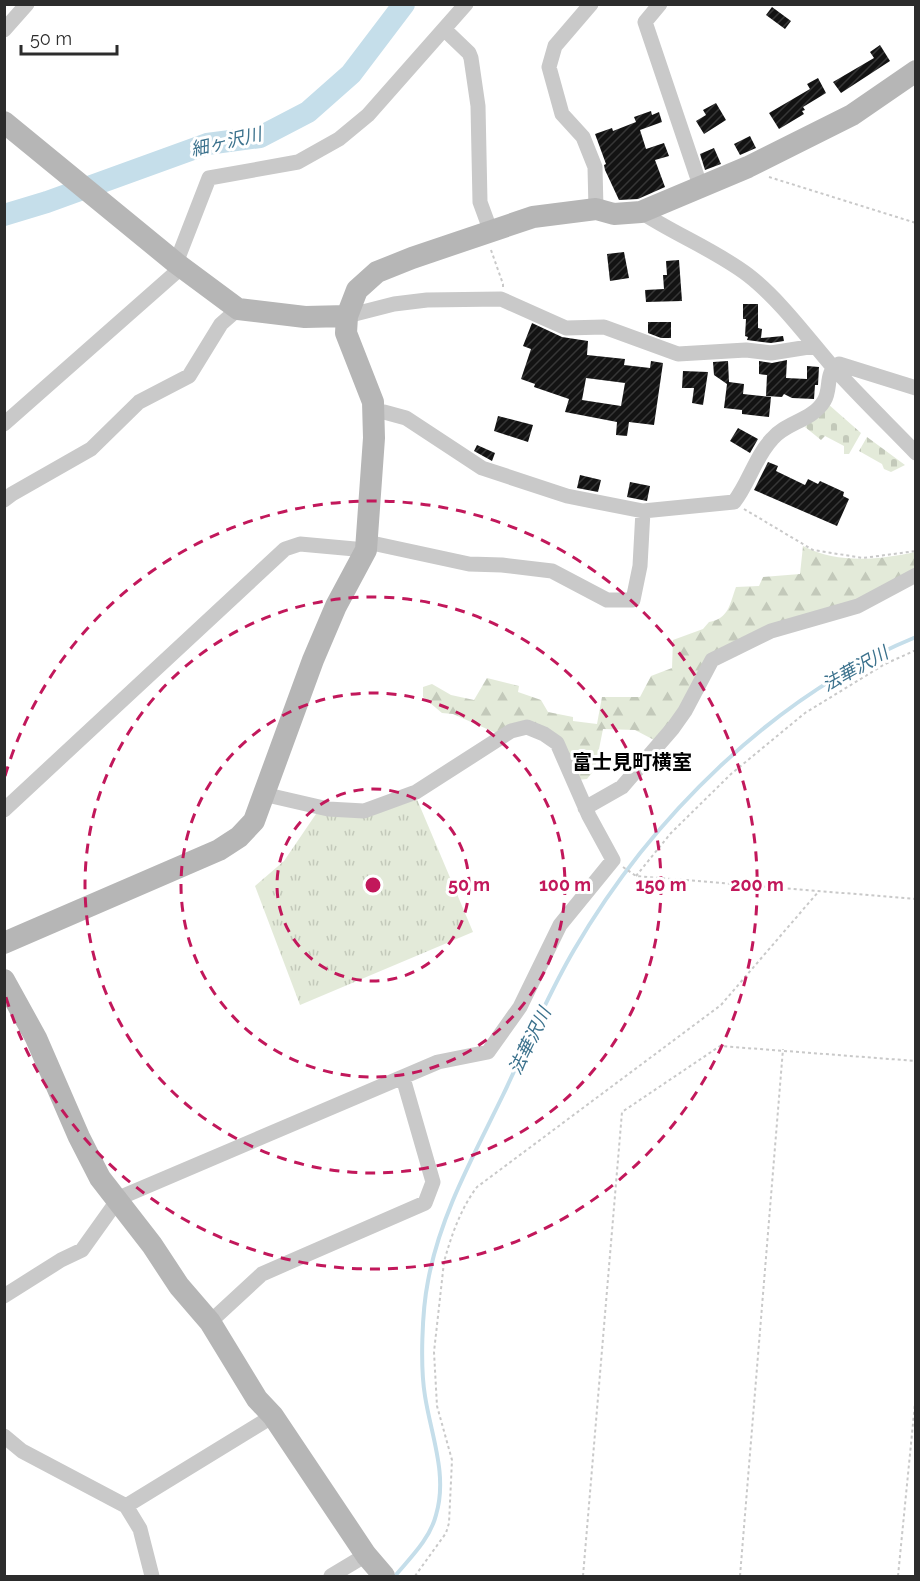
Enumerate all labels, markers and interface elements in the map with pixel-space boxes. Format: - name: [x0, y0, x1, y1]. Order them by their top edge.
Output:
- scale bar: [21, 18, 117, 56]
- text: 50 m: [30, 28, 72, 49]
- water label: 細ヶ沢川: [188, 123, 265, 160]
- water label: 法華沢川: [818, 641, 893, 695]
- district label: 富士見町横室: [572, 750, 692, 774]
- text: 50 m: [448, 874, 490, 895]
- text: 100 m: [539, 874, 591, 895]
- text: 150 m: [636, 874, 687, 895]
- text: 200 m: [730, 874, 784, 895]
- centre of rings: [363, 875, 383, 895]
- water label: 法華沢川: [504, 1002, 556, 1078]

